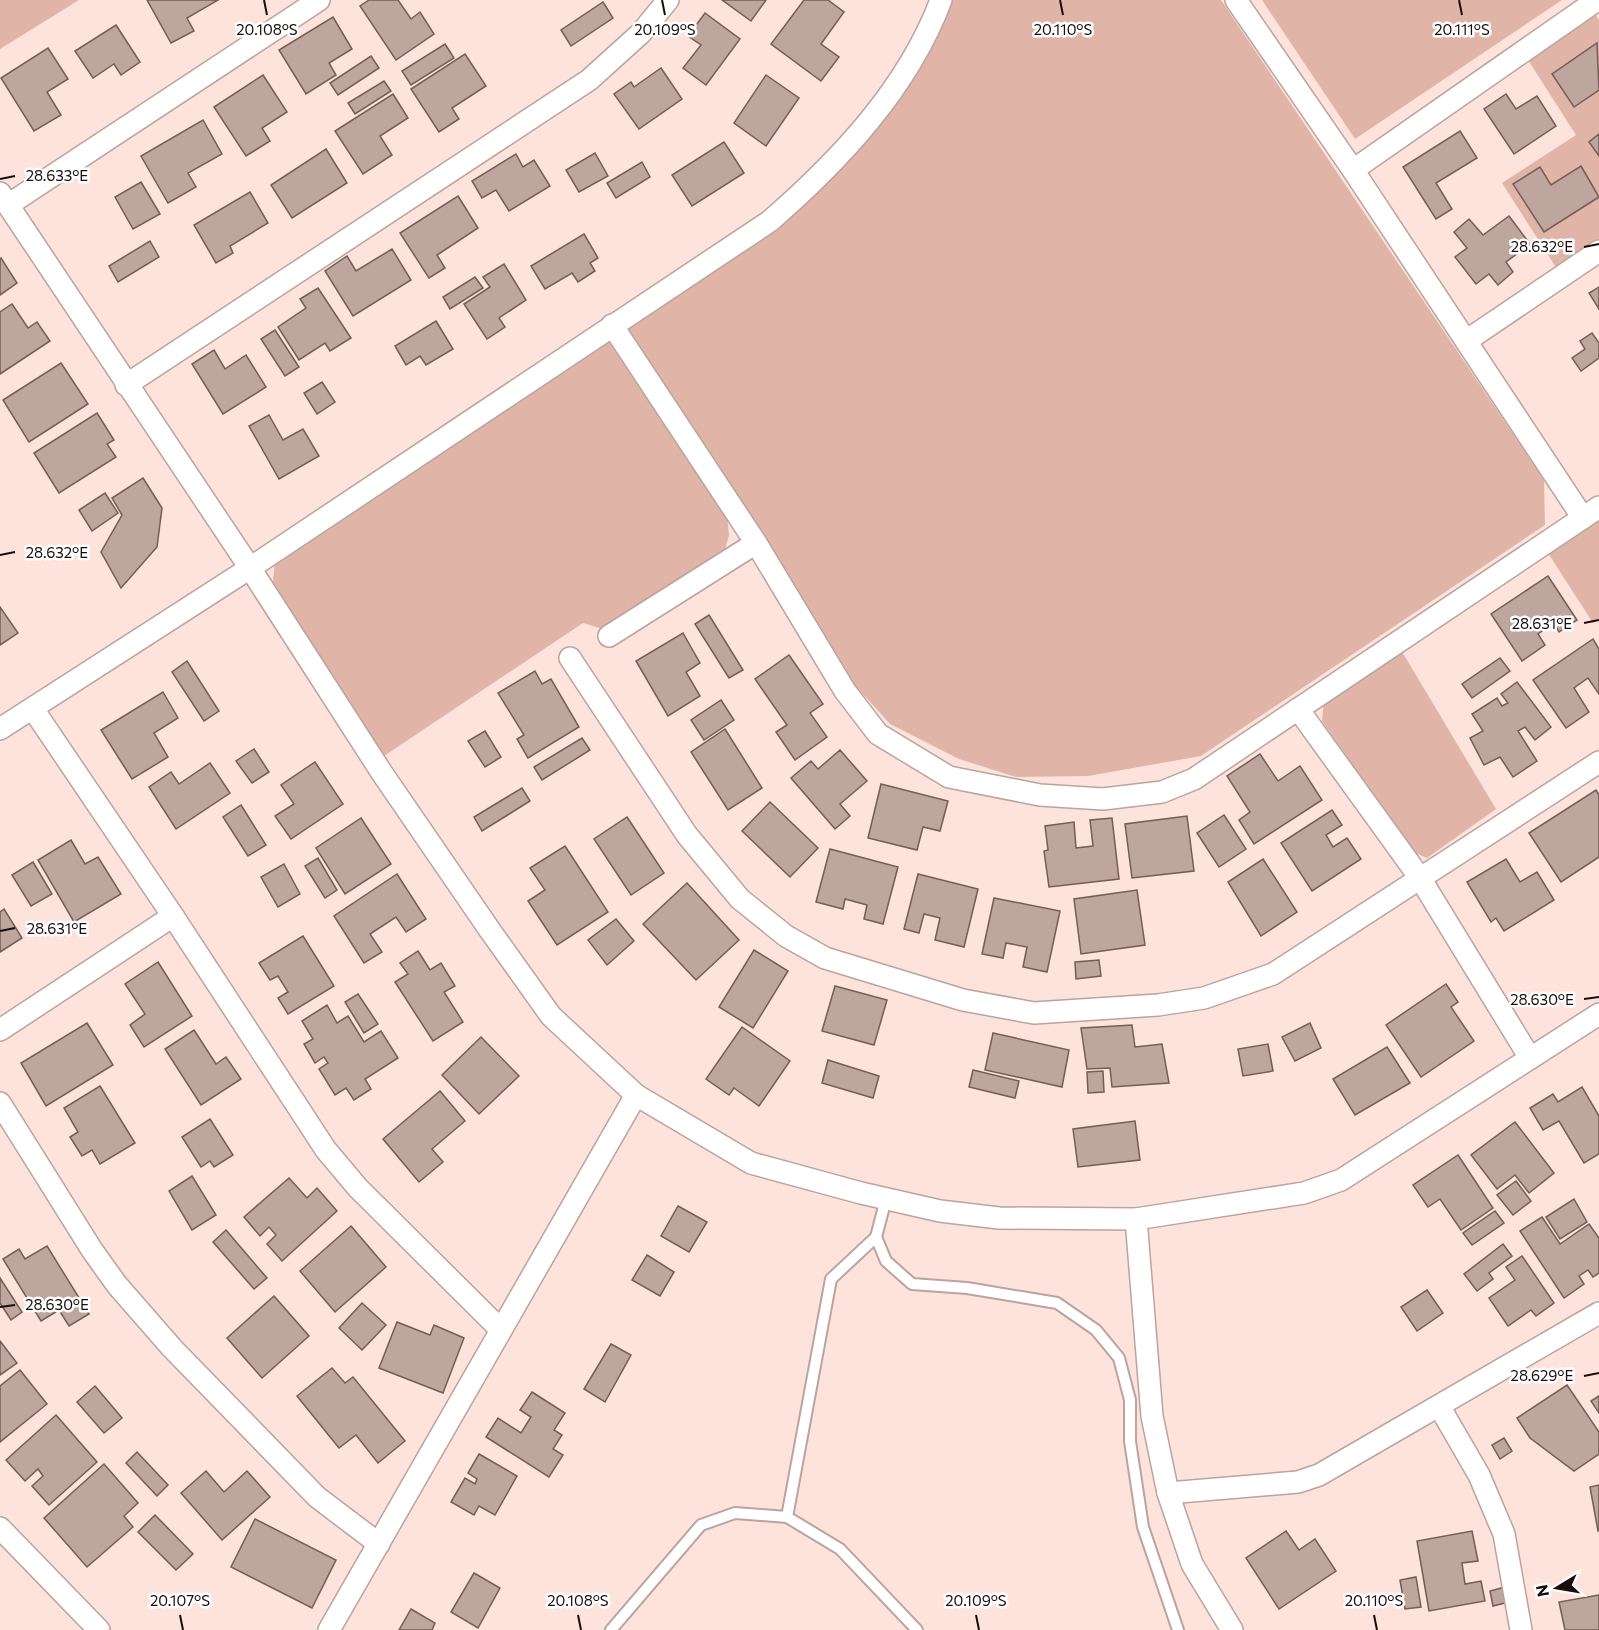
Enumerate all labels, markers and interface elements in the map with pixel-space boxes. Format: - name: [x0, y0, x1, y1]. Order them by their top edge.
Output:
- text: 20.108°S: [236, 20, 298, 38]
- text: 20.109°S: [634, 20, 696, 38]
- text: 20.110°S: [1034, 20, 1093, 38]
- text: 20.111°S: [1434, 20, 1490, 38]
- text: 28.633°E: [26, 166, 88, 184]
- text: 28.632°E: [1511, 237, 1573, 255]
- text: 28.632°E: [26, 543, 88, 561]
- text: 28.631°E: [1512, 614, 1572, 632]
- text: 28.631°E: [27, 919, 87, 937]
- text: 28.630°E: [1510, 990, 1574, 1008]
- text: 28.630°E: [25, 1295, 89, 1313]
- text: 28.629°E: [1511, 1366, 1573, 1384]
- north arrow: [1527, 1558, 1587, 1618]
- text: N: [1531, 1583, 1552, 1599]
- text: 20.107°S: [150, 1591, 210, 1609]
- text: 20.108°S: [547, 1591, 609, 1609]
- text: 20.109°S: [945, 1591, 1007, 1609]
- text: 20.110°S: [1345, 1591, 1404, 1609]

